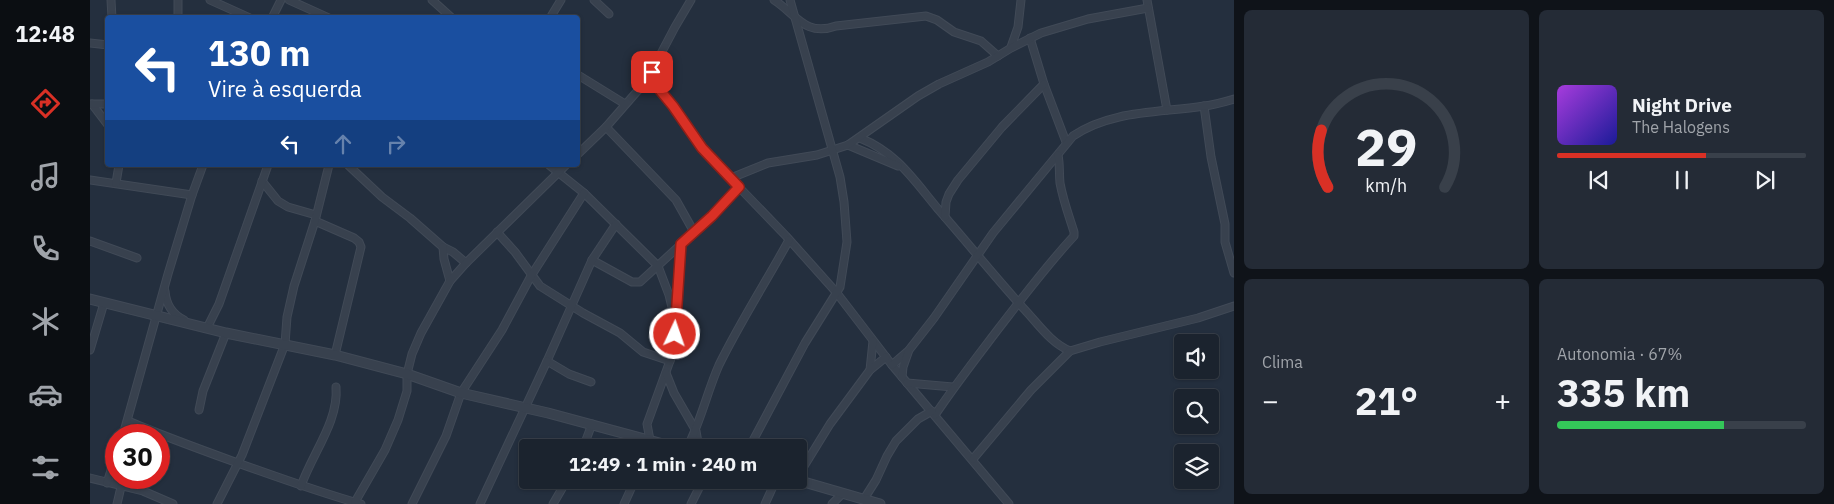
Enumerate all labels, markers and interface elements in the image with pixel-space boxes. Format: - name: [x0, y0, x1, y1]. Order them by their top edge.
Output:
- text: 12:48: [15, 19, 75, 48]
- text: 130 m: [208, 30, 311, 76]
- icon: left: [125, 35, 190, 100]
- pin: [631, 51, 673, 93]
- icon: arrive: [638, 58, 666, 86]
- text: Vire à esquerda: [208, 74, 362, 103]
- icon: directions: [28, 86, 63, 121]
- text: Night Drive: [1632, 93, 1732, 117]
- text: 29: [1355, 113, 1418, 180]
- text: The Halogens: [1632, 117, 1730, 137]
- icon: left: [276, 130, 304, 158]
- icon: ahead: [329, 130, 357, 158]
- icon: right: [382, 130, 410, 158]
- icon: music: [28, 159, 63, 194]
- icon: previous: [1585, 166, 1613, 194]
- icon: pause: [1668, 166, 1696, 194]
- icon: next: [1751, 166, 1779, 194]
- text: km/h: [1366, 174, 1408, 197]
- icon: phone: [28, 231, 63, 266]
- icon: climate: [28, 304, 63, 339]
- position arrow: [648, 307, 700, 359]
- map controls: [1174, 334, 1219, 489]
- button: sound: [1174, 334, 1219, 379]
- text: Autonomia · 67%: [1557, 344, 1682, 364]
- text: Clima: [1262, 352, 1303, 372]
- text: 335 km: [1557, 368, 1690, 417]
- text: 21°: [1355, 376, 1418, 425]
- icon: car: [28, 377, 63, 412]
- text: −: [1262, 382, 1279, 419]
- text: +: [1494, 382, 1511, 419]
- button: search: [1174, 389, 1219, 434]
- speed limit sign: 30: [105, 424, 170, 489]
- button: layers: [1174, 444, 1219, 489]
- icon: filters: [28, 450, 63, 485]
- text: 12:49 · 1 min · 240 m: [569, 452, 757, 476]

